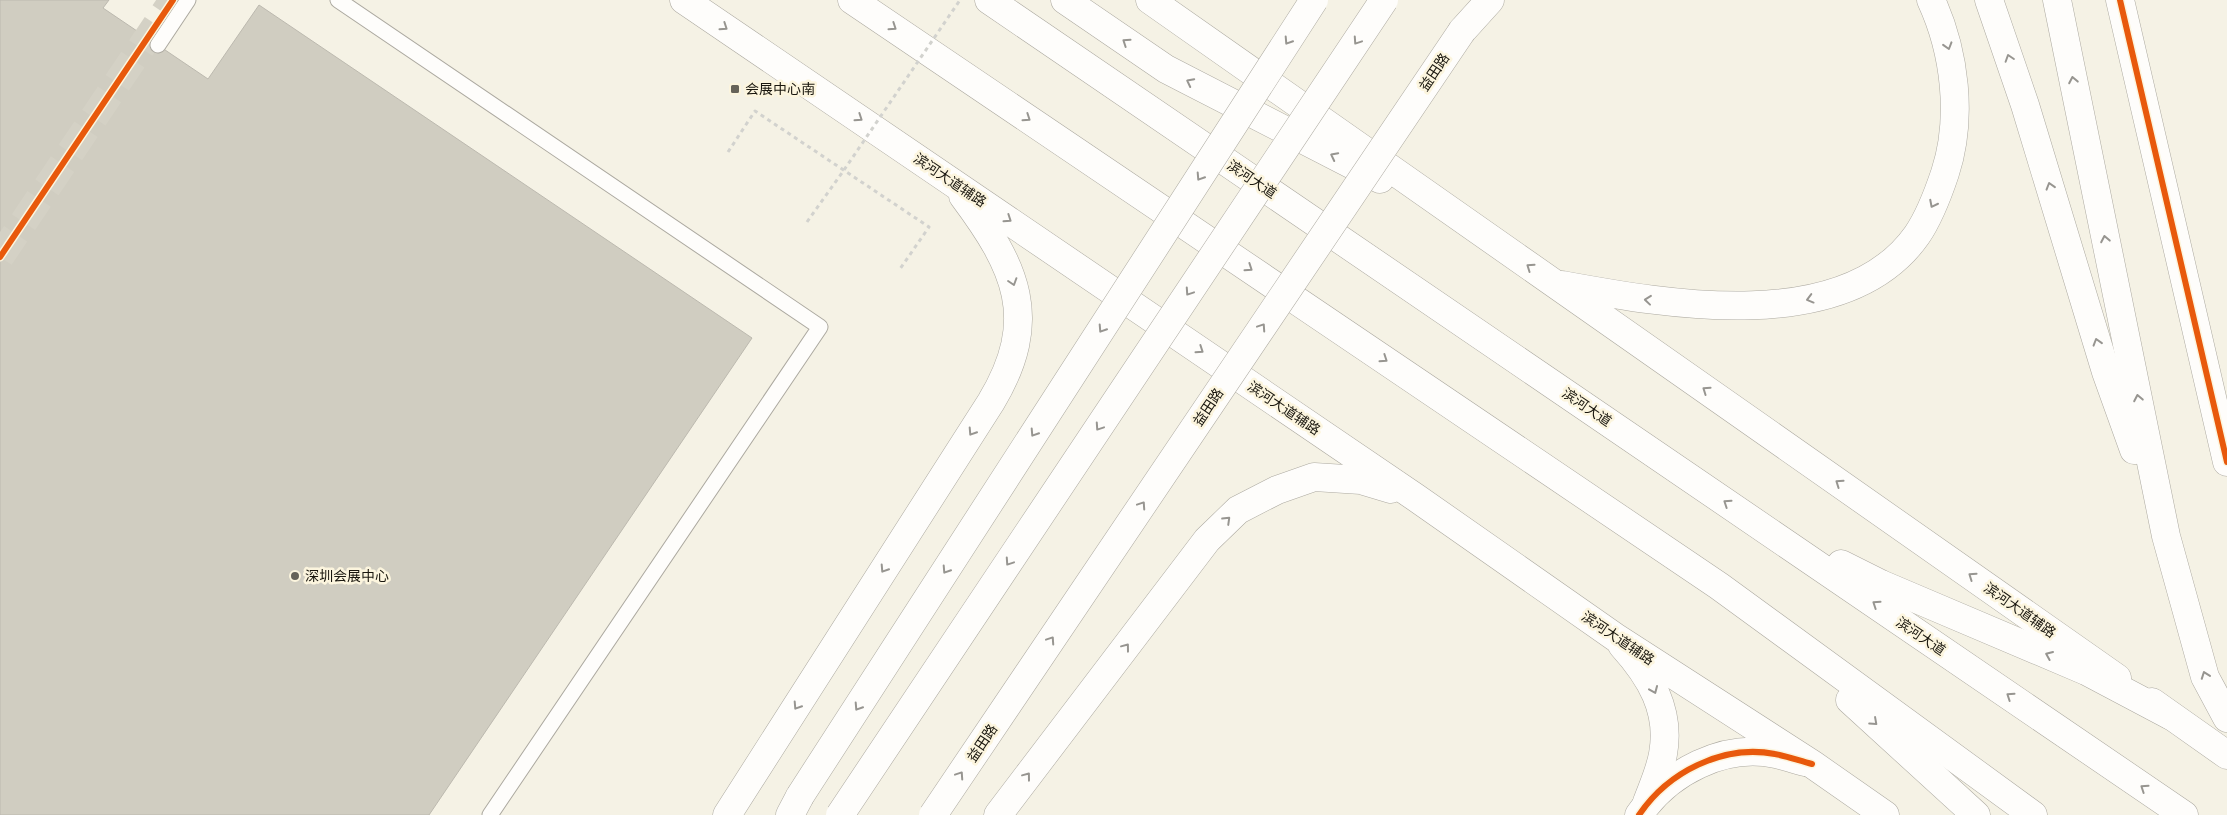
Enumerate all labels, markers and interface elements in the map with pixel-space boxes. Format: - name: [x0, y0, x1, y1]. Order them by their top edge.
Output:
- one-way arrow: [719, 21, 728, 30]
- one-way arrow: [887, 21, 896, 30]
- one-way arrow: [1285, 35, 1294, 45]
- one-way arrow: [1354, 35, 1363, 44]
- one-way arrow: [1122, 39, 1132, 48]
- one-way arrow: [1942, 41, 1952, 49]
- street label: 益田路: [1416, 50, 1453, 94]
- one-way arrow: [2005, 55, 2015, 63]
- one-way arrow: [2068, 75, 2079, 84]
- one-way arrow: [1186, 78, 1195, 88]
- place label: 会展中心南: [745, 81, 815, 98]
- marker: 会展中心南: [729, 83, 741, 95]
- one-way arrow: [853, 112, 863, 121]
- one-way arrow: [1021, 112, 1031, 121]
- street label: 滨河大道辅路: [910, 150, 989, 211]
- one-way arrow: [1331, 152, 1340, 162]
- street label: 滨河大道: [1224, 157, 1280, 202]
- one-way arrow: [1196, 172, 1206, 181]
- one-way arrow: [2045, 183, 2055, 191]
- one-way arrow: [1930, 199, 1940, 208]
- one-way arrow: [1002, 213, 1012, 222]
- one-way arrow: [2101, 235, 2111, 243]
- one-way arrow: [1243, 262, 1253, 271]
- one-way arrow: [1526, 264, 1535, 273]
- one-way arrow: [1007, 277, 1017, 285]
- one-way arrow: [1186, 286, 1195, 296]
- one-way arrow: [1806, 293, 1814, 303]
- one-way arrow: [1644, 295, 1652, 306]
- one-way arrow: [1099, 323, 1108, 332]
- one-way arrow: [1256, 323, 1265, 333]
- one-way arrow: [2092, 338, 2102, 347]
- one-way arrow: [1194, 344, 1204, 353]
- one-way arrow: [1378, 353, 1387, 362]
- street label: 滨河大道辅路: [1244, 378, 1323, 439]
- street label: 益田路: [1190, 385, 1227, 429]
- street label: 滨河大道: [1559, 385, 1615, 430]
- one-way arrow: [1702, 387, 1712, 396]
- one-way arrow: [2133, 394, 2143, 403]
- one-way arrow: [1096, 422, 1105, 431]
- one-way arrow: [969, 426, 978, 436]
- one-way arrow: [1031, 428, 1040, 437]
- one-way arrow: [1835, 480, 1845, 489]
- one-way arrow: [1723, 500, 1733, 509]
- one-way arrow: [1136, 501, 1145, 511]
- one-way arrow: [1221, 517, 1230, 526]
- one-way arrow: [1005, 557, 1015, 566]
- one-way arrow: [881, 564, 891, 573]
- one-way arrow: [943, 564, 952, 574]
- place label: 深圳会展中心: [305, 568, 389, 585]
- marker: 深圳会展中心: [289, 570, 301, 582]
- one-way arrow: [1968, 573, 1978, 582]
- street label: 滨河大道辅路: [1980, 579, 2059, 641]
- one-way arrow: [1872, 601, 1881, 611]
- street label: 滨河大道辅路: [1578, 608, 1657, 669]
- street label: 滨河大道: [1893, 614, 1949, 659]
- one-way arrow: [1045, 636, 1054, 646]
- one-way arrow: [1120, 644, 1128, 653]
- one-way arrow: [2045, 651, 2054, 662]
- one-way arrow: [2201, 671, 2211, 680]
- one-way arrow: [1648, 685, 1659, 694]
- one-way arrow: [2006, 693, 2016, 702]
- one-way arrow: [794, 700, 803, 710]
- one-way arrow: [855, 701, 864, 710]
- one-way arrow: [1869, 716, 1878, 725]
- street label: 益田路: [964, 721, 1001, 765]
- one-way arrow: [954, 771, 964, 780]
- one-way arrow: [1022, 773, 1030, 782]
- one-way arrow: [2140, 784, 2149, 794]

